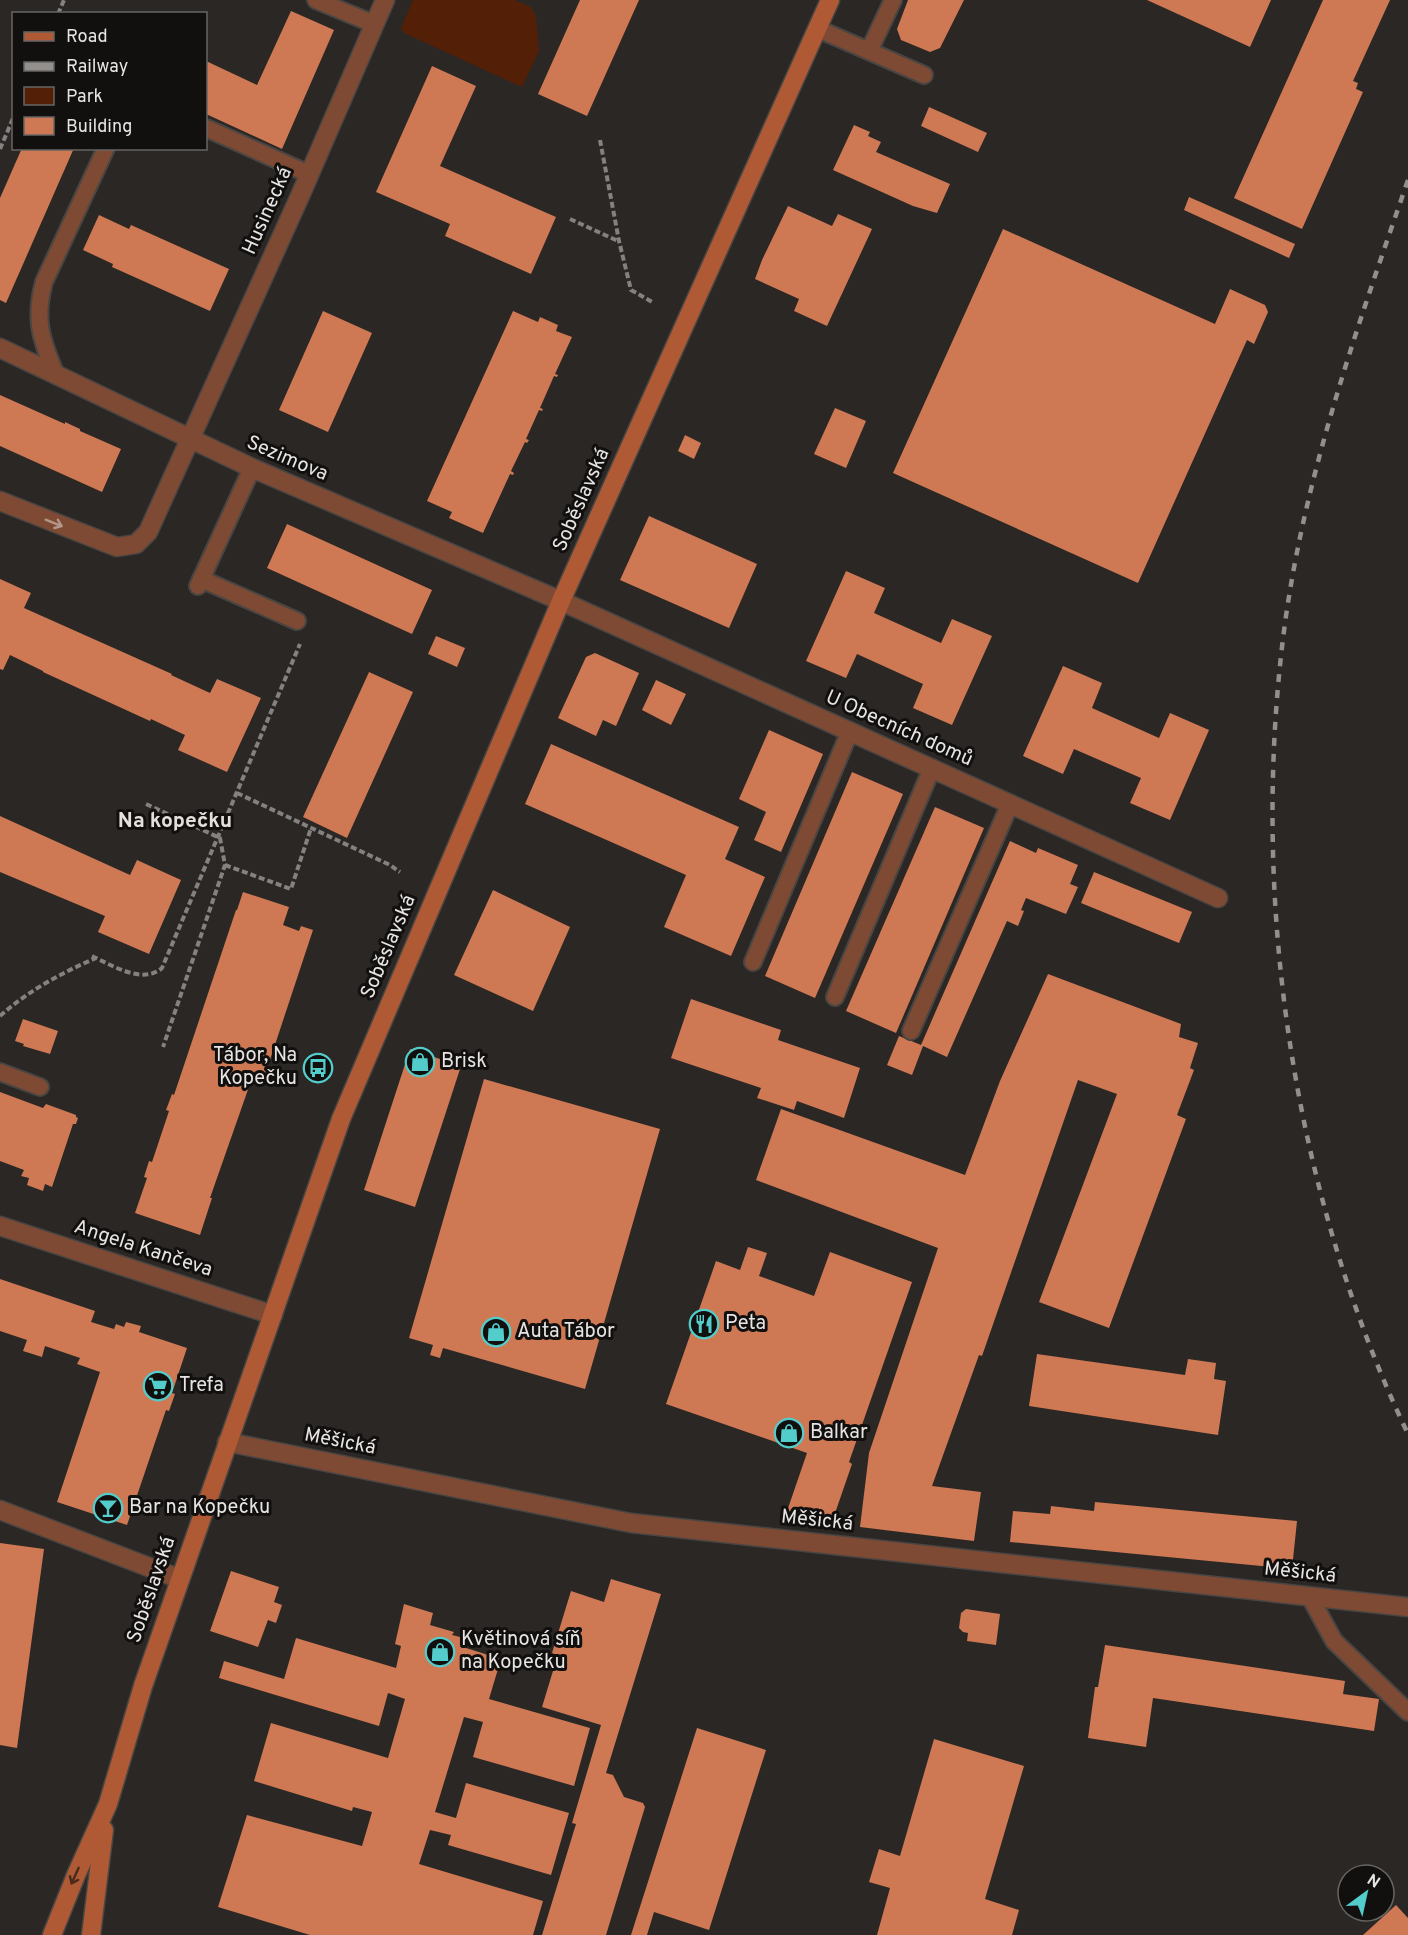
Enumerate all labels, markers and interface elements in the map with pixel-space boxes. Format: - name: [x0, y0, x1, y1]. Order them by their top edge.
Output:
- legend: [12, 12, 207, 150]
- text: Road: [66, 26, 108, 49]
- text: Railway: [66, 56, 128, 79]
- text: Park: [66, 86, 103, 109]
- text: Building: [66, 116, 132, 139]
- street label: Husinecká: [237, 163, 299, 259]
- street label: Sezimova: [242, 430, 332, 488]
- street label: Soběslavská: [548, 444, 616, 556]
- one-way arrow: [44, 518, 63, 529]
- street label: U Obecních domů: [821, 685, 977, 773]
- district label: Na kopečku: [118, 808, 232, 835]
- street label: Soběslavská: [355, 891, 423, 1003]
- place label: Tábor, Na Kopečku: [213, 1043, 297, 1092]
- shop icon: Brisk: [404, 1046, 436, 1078]
- place label: Brisk: [441, 1049, 487, 1075]
- bus stop icon: Tábor, Na Kopečku: [302, 1052, 334, 1084]
- street label: Angela Kančeva: [71, 1214, 215, 1284]
- restaurant icon: Peta: [688, 1308, 720, 1340]
- place label: Peta: [725, 1311, 766, 1337]
- shop icon: Auta Tábor: [480, 1316, 512, 1348]
- place label: Auta Tábor: [517, 1319, 615, 1345]
- supermarket icon: Trefa: [142, 1370, 174, 1402]
- place label: Trefa: [179, 1373, 224, 1399]
- shop icon: Balkar: [773, 1417, 805, 1449]
- place label: Balkar: [810, 1420, 868, 1446]
- street label: Měšická: [302, 1422, 378, 1462]
- bar icon: Bar na Kopečku: [92, 1492, 124, 1524]
- place label: Bar na Kopečku: [129, 1495, 270, 1521]
- street label: Měšická: [780, 1504, 854, 1538]
- street label: Soběslavská: [122, 1533, 182, 1647]
- street label: Měšická: [1263, 1556, 1337, 1590]
- place label: Květinová síň na Kopečku: [461, 1627, 581, 1676]
- shop icon: Květinová síň na Kopečku: [424, 1636, 456, 1668]
- north arrow: [1336, 1863, 1396, 1923]
- one-way arrow: [69, 1867, 81, 1885]
- text: N: [1363, 1871, 1383, 1894]

